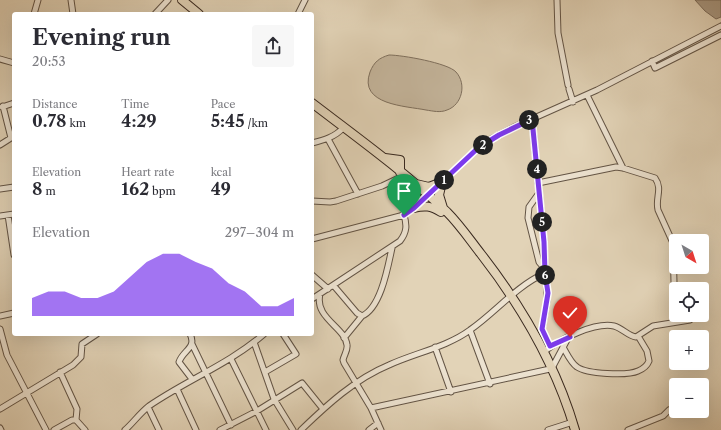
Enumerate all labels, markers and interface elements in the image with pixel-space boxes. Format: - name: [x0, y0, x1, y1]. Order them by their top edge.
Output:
- text: Evening run: [32, 24, 171, 51]
- button: share: [252, 25, 294, 67]
- text: 20:53: [32, 53, 66, 69]
- text: Distance: [32, 97, 78, 111]
- text: Time: [121, 97, 149, 111]
- text: Pace: [211, 97, 236, 111]
- pin: 3: [519, 110, 539, 130]
- text: 0.78: [32, 111, 66, 131]
- text: 4:29: [121, 111, 157, 131]
- text: 5:45: [211, 111, 245, 131]
- text: 3: [526, 113, 532, 127]
- text: km: [66, 116, 86, 130]
- text: /km: [245, 116, 268, 130]
- pin: 2: [473, 135, 493, 155]
- text: 2: [480, 138, 486, 152]
- pin: 4: [527, 159, 547, 179]
- text: 4: [534, 162, 540, 176]
- text: Elevation: [32, 165, 81, 179]
- text: Heart rate: [121, 165, 174, 179]
- text: kcal: [211, 165, 231, 179]
- pin: 1: [434, 170, 454, 190]
- text: 1: [442, 173, 446, 187]
- pin: [387, 174, 421, 215]
- text: 8: [32, 179, 42, 199]
- text: 162: [121, 179, 149, 199]
- text: 49: [211, 179, 231, 199]
- icon: arrive: [393, 180, 415, 202]
- text: m: [42, 184, 56, 198]
- text: bpm: [149, 184, 176, 198]
- pin: 5: [532, 212, 552, 232]
- text: 5: [539, 215, 545, 229]
- text: Elevation: [32, 224, 90, 240]
- text: 297–304 m: [225, 224, 294, 240]
- north arrow: [669, 234, 709, 274]
- map controls: [669, 234, 709, 418]
- pin: 6: [535, 265, 555, 285]
- text: 6: [542, 268, 548, 282]
- button: locate: [669, 282, 709, 322]
- pin: [553, 296, 587, 337]
- icon: check: [559, 302, 581, 324]
- button: +: [669, 330, 709, 370]
- button: −: [669, 378, 709, 418]

